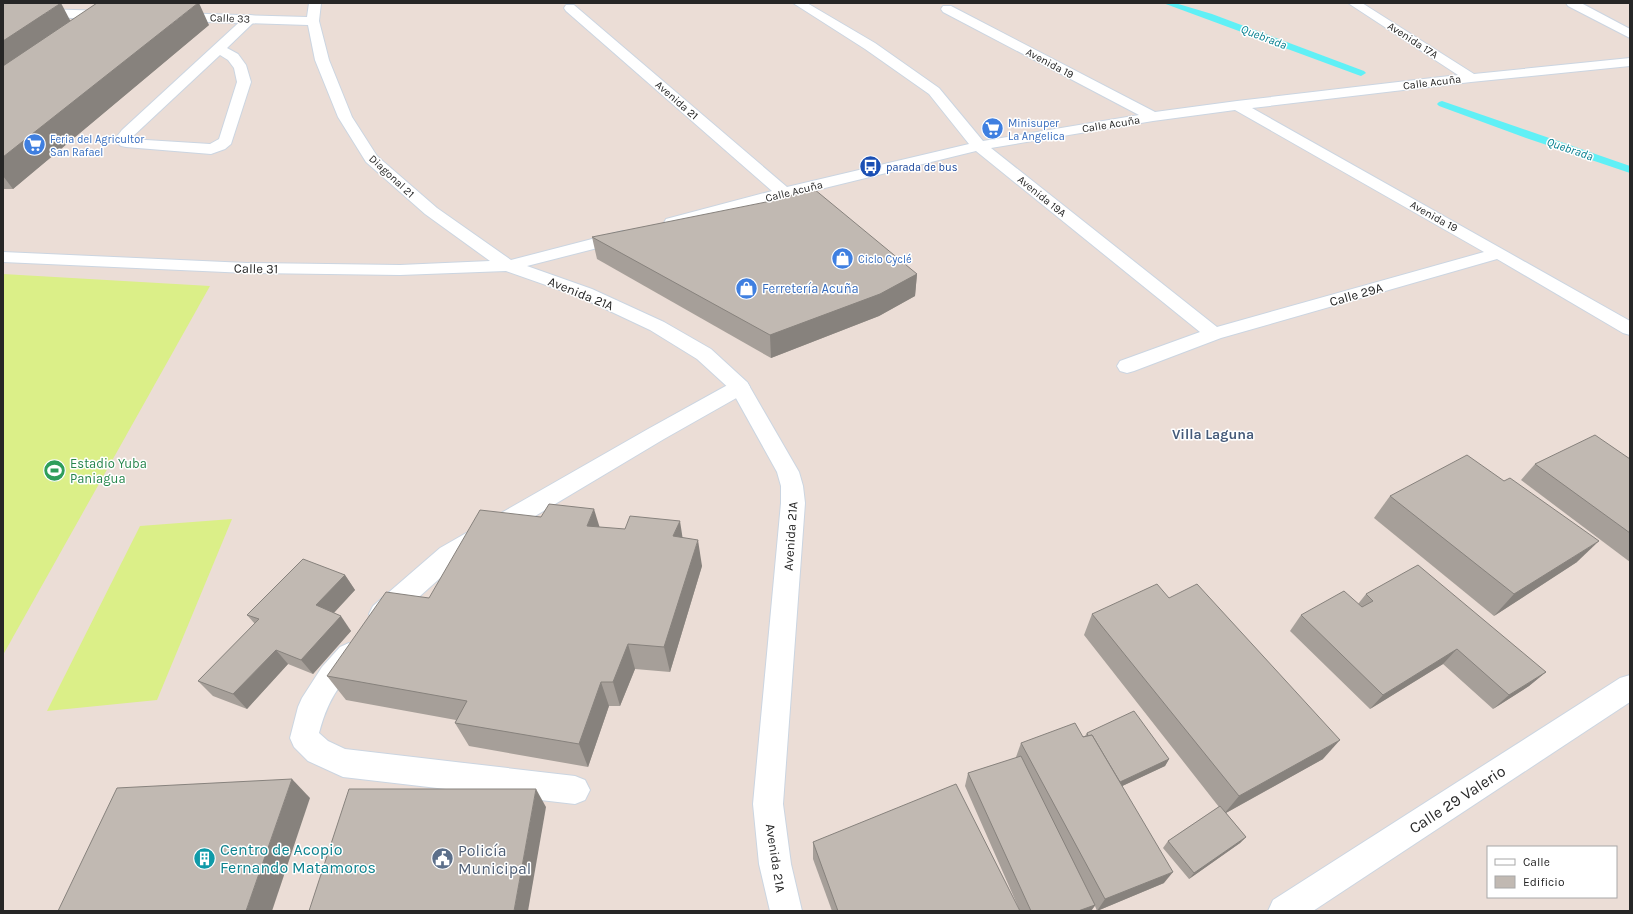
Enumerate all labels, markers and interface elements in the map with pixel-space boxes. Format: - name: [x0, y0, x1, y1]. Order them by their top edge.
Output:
- street label: Calle 33: [210, 11, 250, 26]
- street label: Avenida 17A: [1385, 19, 1441, 62]
- water label: Quebrada: [1239, 22, 1289, 52]
- street label: Avenida 19: [1024, 45, 1076, 81]
- street label: Calle Acuña: [1402, 72, 1462, 93]
- street label: Avenida 21: [653, 78, 701, 122]
- street label: Calle Acuña: [1081, 113, 1141, 135]
- supermarket icon: Minisuper La Angelica: [980, 116, 1006, 142]
- place label: Minisuper La Angelica: [1008, 117, 1065, 143]
- supermarket icon: Feria del Agricultor San Rafael: [21, 132, 47, 158]
- place label: Feria del Agricultor San Rafael: [50, 133, 144, 159]
- water label: Quebrada: [1545, 135, 1595, 163]
- street label: Diagonal 21: [366, 152, 417, 201]
- bus stop icon: parada de bus: [857, 154, 883, 180]
- place label: parada de bus: [886, 161, 958, 174]
- street label: Avenida 19A: [1015, 173, 1069, 220]
- street label: Calle Acuña: [764, 178, 824, 205]
- street label: Avenida 19: [1408, 198, 1460, 235]
- shop icon: Ciclo Cyclé: [830, 246, 856, 272]
- place label: Ciclo Cyclé: [858, 253, 912, 266]
- street label: Calle 31: [234, 261, 278, 276]
- street label: Avenida 21A: [546, 274, 616, 314]
- shop icon: Ferretería Acuña: [734, 275, 760, 301]
- street label: Calle 29A: [1328, 280, 1385, 309]
- place label: Ferretería Acuña: [762, 281, 859, 296]
- district label: Villa Laguna: [1172, 426, 1254, 443]
- place label: Estadio Yuba Paniagua: [70, 456, 147, 486]
- sports icon: Estadio Yuba Paniagua: [42, 457, 68, 483]
- street label: Avenida 21A: [781, 500, 800, 571]
- street label: Calle 29 Valerio: [1405, 761, 1509, 838]
- street label: Avenida 21A: [763, 823, 788, 894]
- place label: Centro de Acopio Fernando Matamoros: [220, 840, 376, 877]
- place label: Policía Municipal: [458, 841, 531, 878]
- building icon: Centro de Acopio Fernando Matamoros: [191, 845, 217, 871]
- public building icon: Policía Municipal: [430, 846, 456, 872]
- legend: [1487, 846, 1617, 898]
- text: Calle: [1523, 855, 1550, 869]
- text: Edificio: [1523, 875, 1564, 889]

